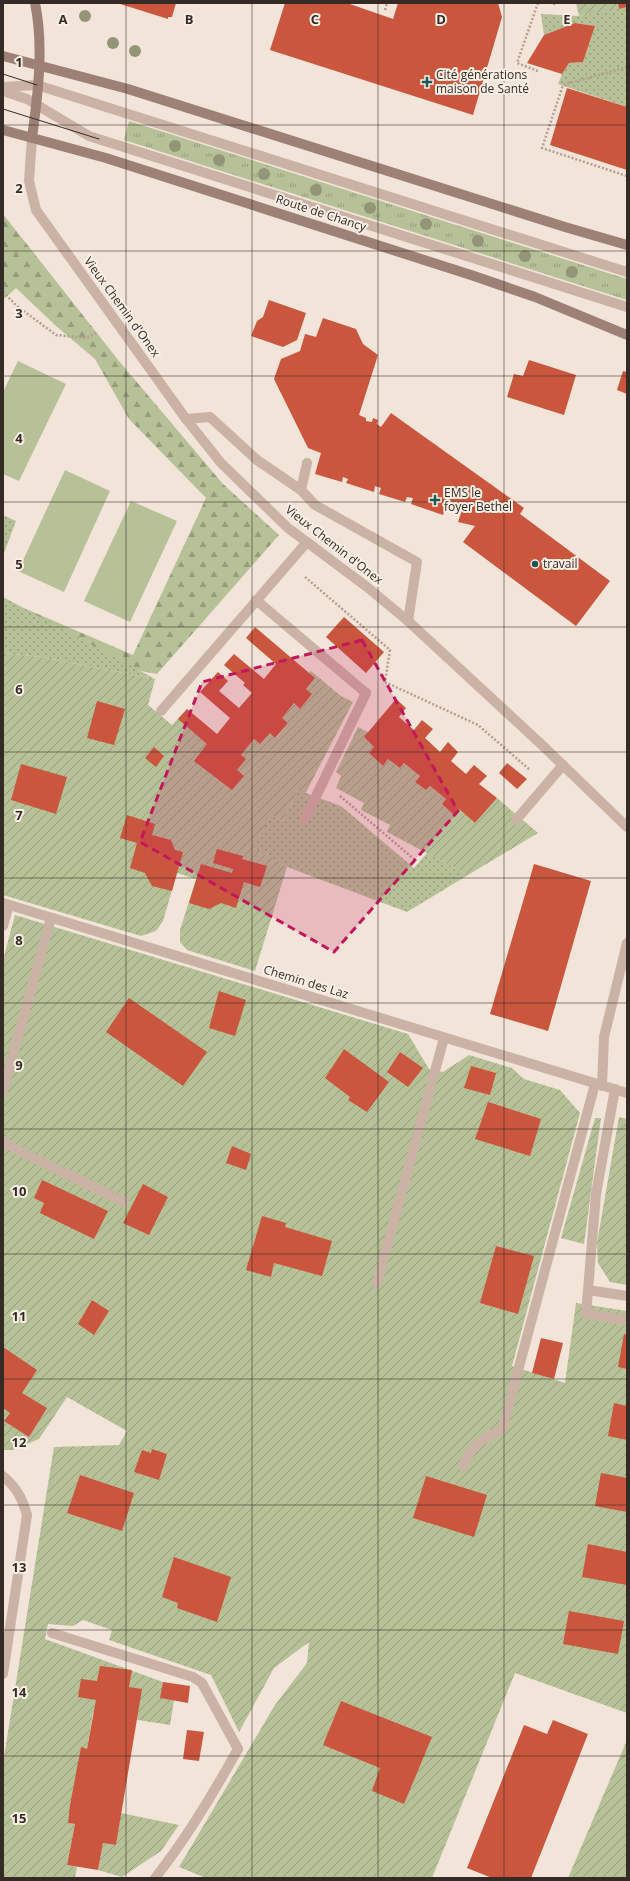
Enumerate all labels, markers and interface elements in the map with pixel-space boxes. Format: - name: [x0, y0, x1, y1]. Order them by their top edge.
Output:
- text: A: [59, 10, 68, 28]
- text: B: [185, 10, 194, 28]
- text: C: [311, 10, 319, 28]
- text: D: [436, 10, 446, 28]
- text: E: [563, 10, 571, 28]
- text: 1: [15, 53, 23, 71]
- place label: Cité générations maison de Santé: [436, 66, 529, 97]
- marker: Cité générations maison de Santé: [421, 76, 433, 88]
- text: 2: [15, 179, 23, 197]
- street label: Route de Chancy: [274, 190, 369, 235]
- street label: Vieux Chemin d'Onex: [80, 253, 165, 361]
- text: 3: [15, 304, 23, 322]
- text: 4: [15, 429, 23, 447]
- place label: EMS le foyer Bethel: [444, 484, 512, 515]
- marker: EMS le foyer Bethel: [429, 494, 441, 506]
- street label: Vieux Chemin d'Onex: [282, 501, 387, 589]
- text: 5: [15, 555, 23, 573]
- place label: travail: [543, 555, 578, 572]
- marker: travail: [530, 559, 540, 569]
- text: 6: [15, 680, 23, 698]
- text: 7: [15, 806, 23, 824]
- text: 8: [15, 931, 23, 949]
- street label: Chemin des Laz: [262, 961, 351, 1003]
- text: 9: [15, 1056, 23, 1074]
- text: 10: [12, 1182, 26, 1200]
- text: 11: [12, 1307, 26, 1325]
- text: 12: [12, 1433, 27, 1451]
- text: 13: [12, 1558, 26, 1576]
- text: 14: [12, 1683, 27, 1701]
- text: 15: [12, 1809, 26, 1827]

